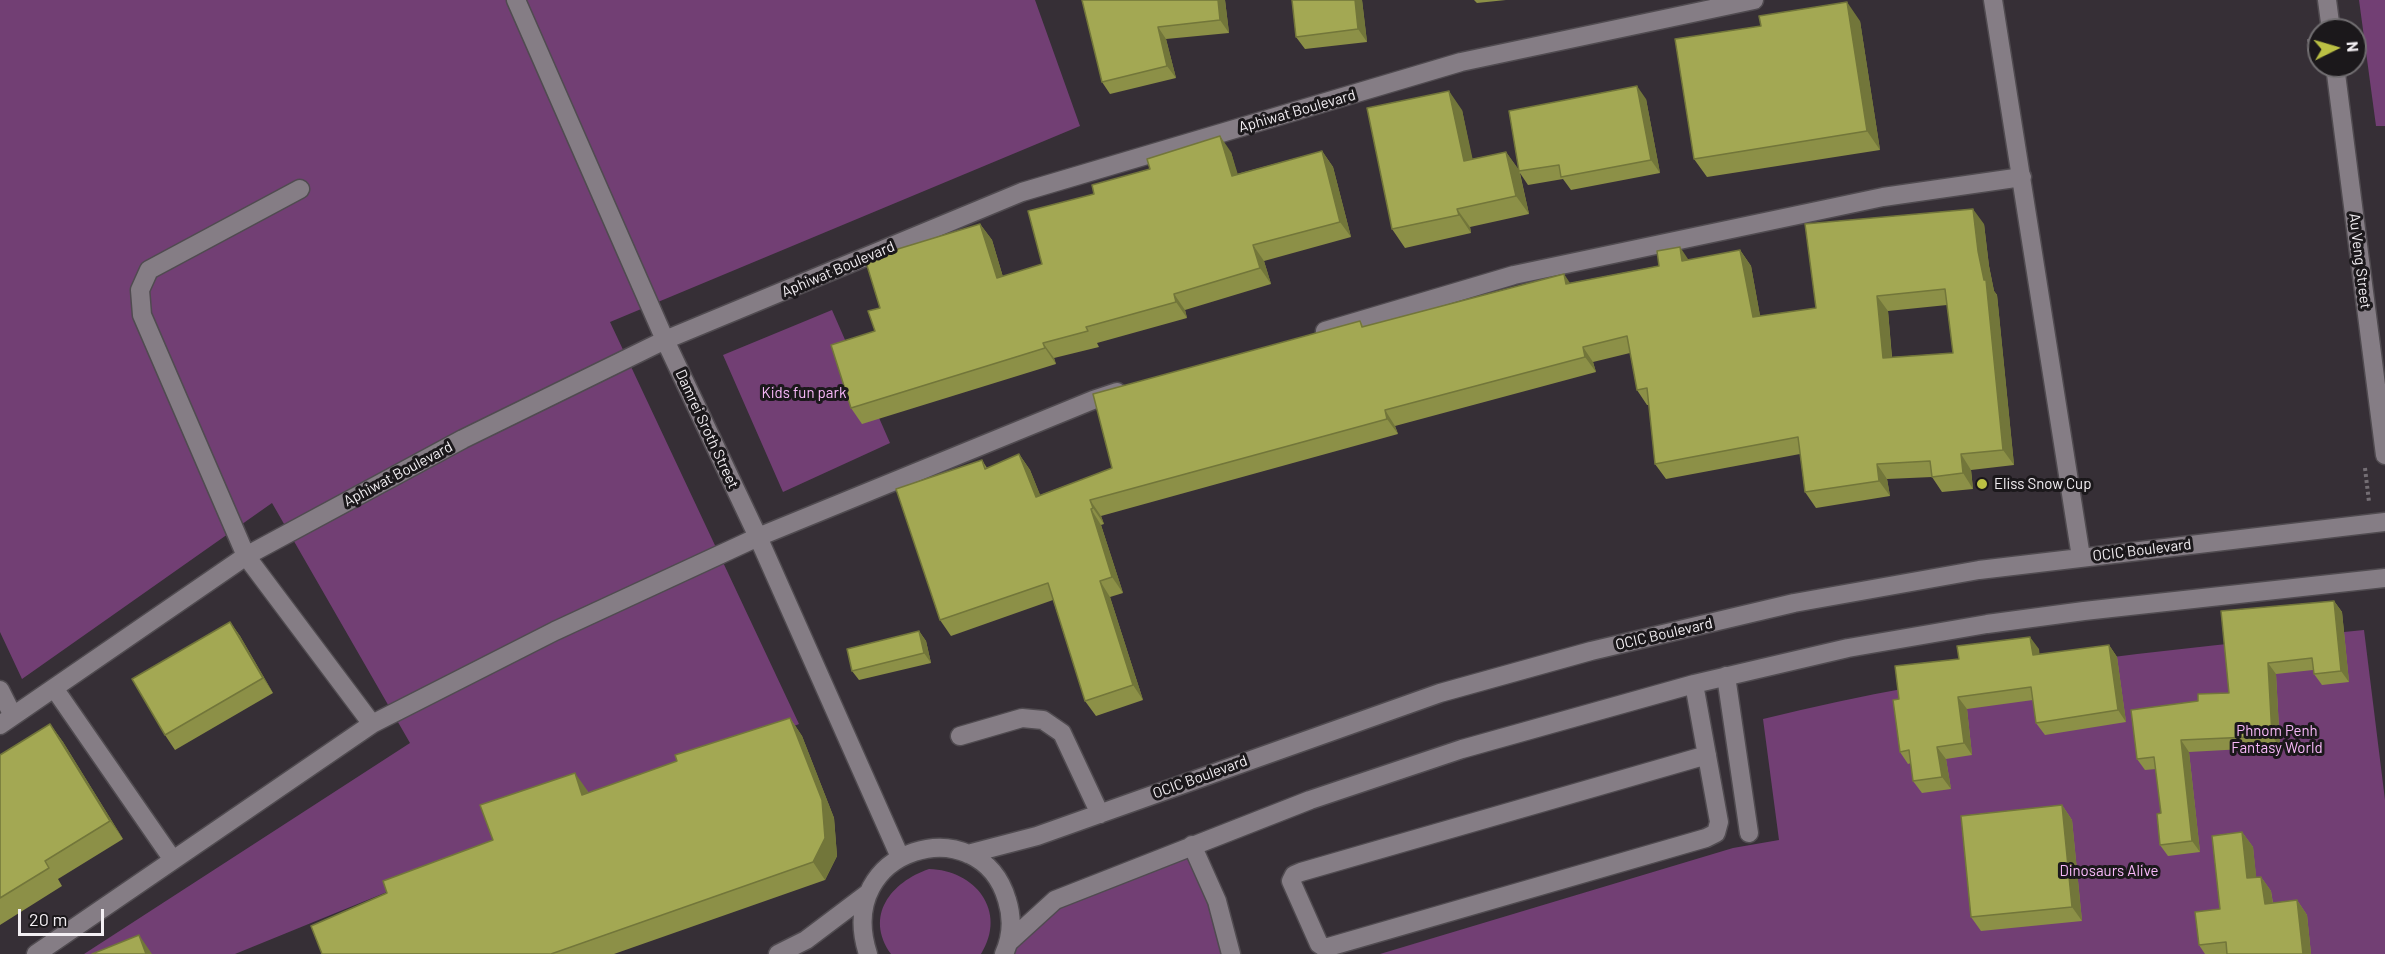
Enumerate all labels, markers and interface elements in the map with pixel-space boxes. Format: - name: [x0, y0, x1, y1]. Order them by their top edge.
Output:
- north arrow: [2307, 18, 2367, 78]
- text: N: [2344, 40, 2363, 53]
- street label: Aphiwat Boulevard: [1236, 86, 1358, 136]
- street label: Au Veng Street: [2345, 212, 2375, 310]
- street label: Aphiwat Boulevard: [779, 237, 897, 301]
- street label: Damrei Sroth Street: [672, 367, 742, 491]
- park label: Kids fun park: [762, 384, 846, 402]
- street label: Aphiwat Boulevard: [340, 438, 456, 510]
- place label: Eliss Snow Cup: [1994, 475, 2091, 493]
- marker: Eliss Snow Cup: [1975, 477, 1989, 491]
- street label: OCIC Boulevard: [2092, 535, 2192, 565]
- street label: OCIC Boulevard: [1614, 614, 1714, 654]
- park label: Phnom Penh Fantasy World: [2231, 722, 2323, 757]
- street label: OCIC Boulevard: [1150, 752, 1250, 802]
- park label: Dinosaurs Alive: [2059, 862, 2159, 880]
- scale bar: [21, 897, 106, 935]
- text: 20 m: [29, 908, 67, 930]

